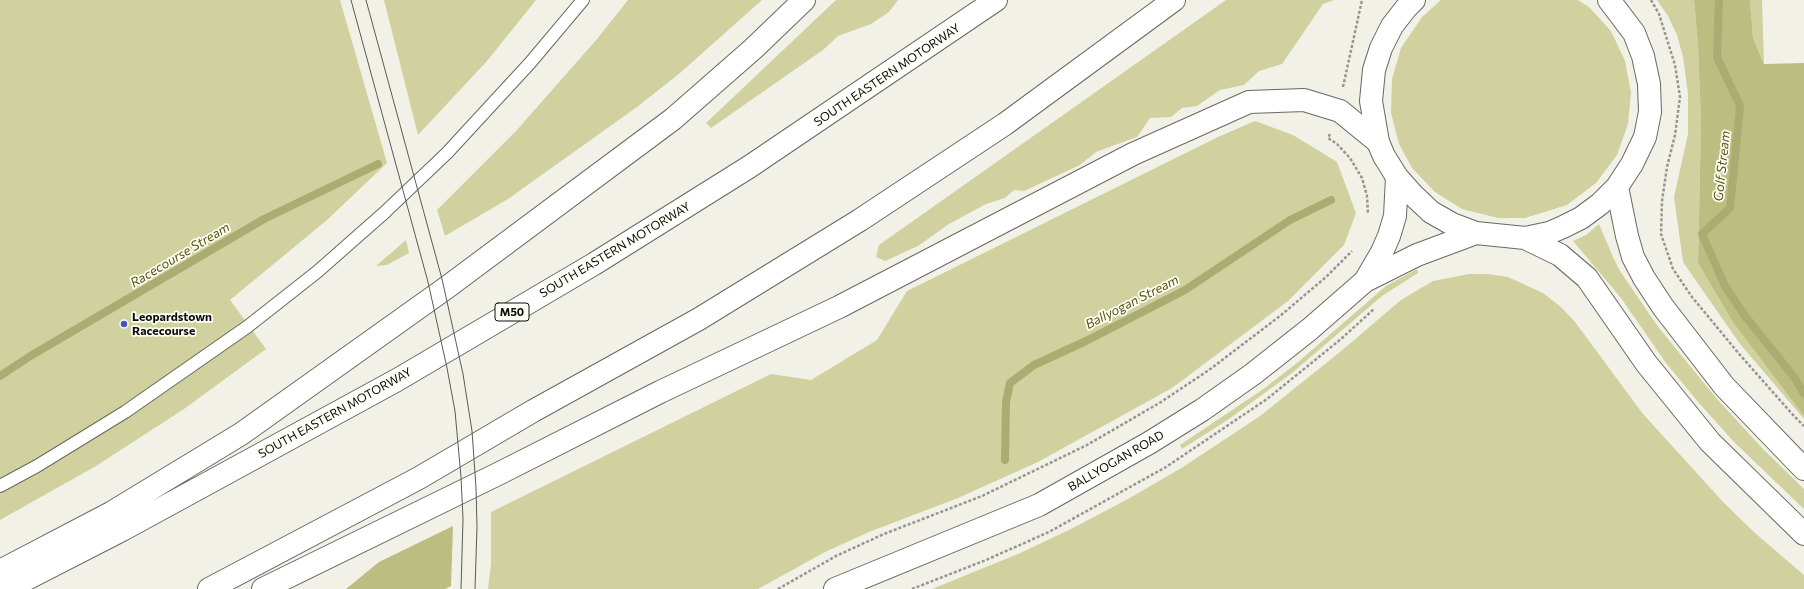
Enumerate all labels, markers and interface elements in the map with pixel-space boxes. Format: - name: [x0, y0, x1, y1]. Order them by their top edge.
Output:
- street label: SOUTH EASTERN MOTORWAY: [811, 21, 963, 129]
- water label: Golf Stream: [1711, 130, 1733, 202]
- street label: SOUTH EASTERN MOTORWAY: [537, 199, 693, 301]
- water label: Racecourse Stream: [127, 219, 233, 291]
- water label: Ballyogan Stream: [1083, 272, 1181, 332]
- road number: M50: [495, 303, 529, 321]
- place label: Leopardstown Racecourse: [132, 310, 212, 338]
- marker: Leopardstown Racecourse: [119, 319, 129, 329]
- street label: SOUTH EASTERN MOTORWAY: [256, 365, 414, 461]
- street label: BALLYOGAN ROAD: [1065, 428, 1167, 494]

